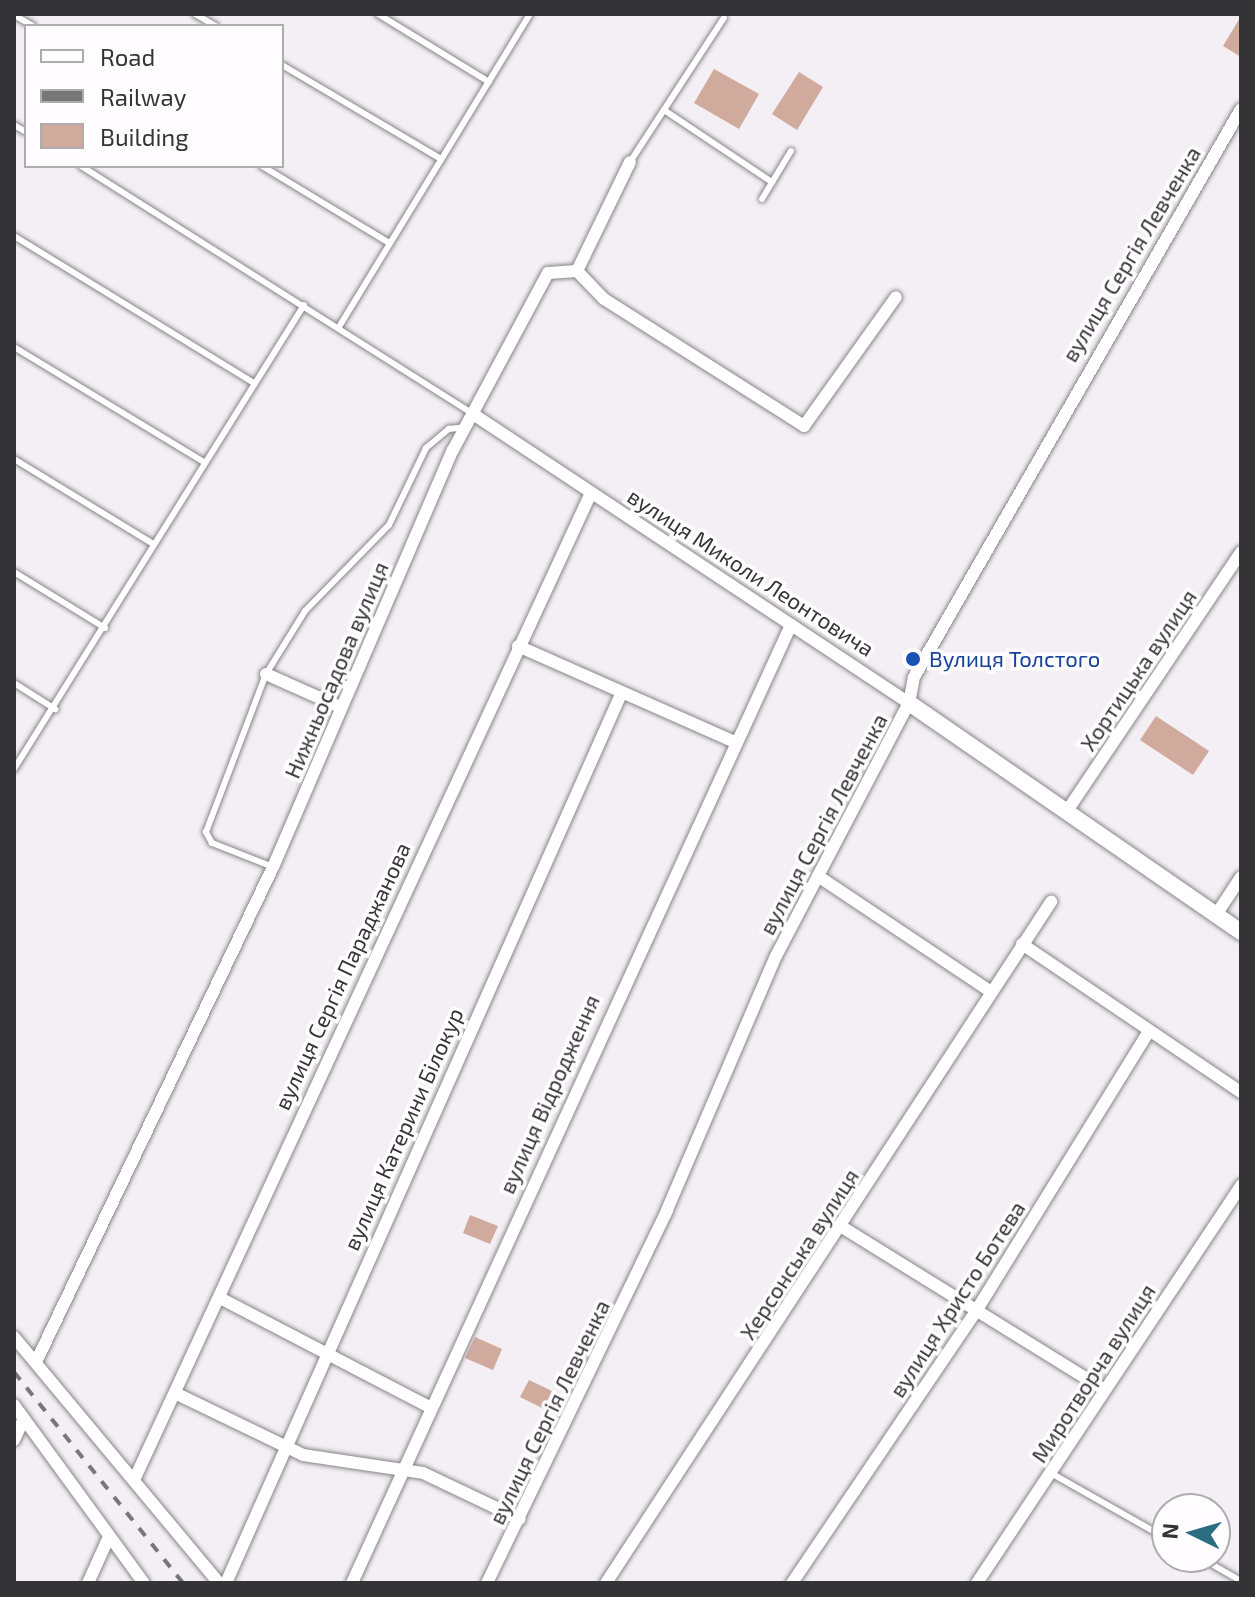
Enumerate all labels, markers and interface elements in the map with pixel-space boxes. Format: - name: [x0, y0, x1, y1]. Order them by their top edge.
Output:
- legend: [24, 24, 284, 168]
- text: Road: [100, 42, 155, 71]
- text: Railway: [100, 82, 186, 111]
- text: Building: [100, 122, 189, 151]
- street label: вулиця Сергія Левченка: [1056, 142, 1206, 366]
- street label: вулиця Миколи Леонтовича: [623, 482, 879, 662]
- street label: Нижньосадова вулиця: [278, 558, 394, 782]
- street label: Хортицька вулиця: [1074, 584, 1202, 756]
- place label: Вулиця Толстого: [929, 646, 1100, 672]
- marker: Вулиця Толстого: [904, 650, 922, 668]
- street label: вулиця Сергія Левченка: [753, 709, 893, 939]
- street label: вулиця Сергія Параджанова: [268, 838, 416, 1114]
- street label: вулиця Відродження: [493, 990, 605, 1198]
- street label: вулиця Катерини Білокур: [338, 1004, 468, 1254]
- street label: Херсонська вулиця: [734, 1164, 864, 1344]
- street label: вулиця Христо Ботева: [884, 1196, 1030, 1402]
- street label: Миротворча вулиця: [1025, 1279, 1161, 1467]
- street label: вулиця Сергія Левченка: [483, 1295, 615, 1529]
- north arrow: [1151, 1493, 1231, 1573]
- text: N: [1155, 1522, 1183, 1540]

